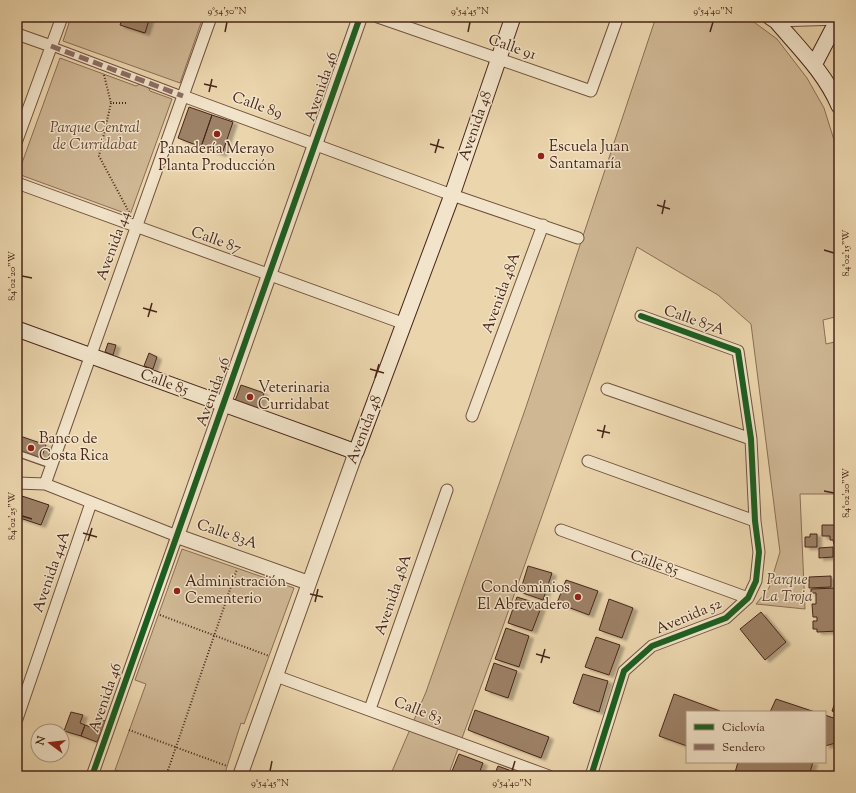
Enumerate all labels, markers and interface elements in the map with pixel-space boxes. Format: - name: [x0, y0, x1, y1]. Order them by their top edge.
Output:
- text: 9°54'50"N: [208, 4, 246, 19]
- text: 9°54'45"N: [451, 4, 489, 19]
- text: 9°54'40"N: [693, 4, 733, 19]
- street label: Calle 91: [485, 30, 539, 66]
- street label: Avenida 46: [300, 49, 344, 125]
- street label: Calle 89: [229, 87, 285, 125]
- street label: Avenida 48: [454, 88, 498, 164]
- park label: Parque Central de Curridabat: [50, 118, 140, 156]
- marker: Panadería Merayo Planta Producción: [212, 129, 222, 139]
- place label: Escuela Juan Santamaría: [549, 137, 629, 175]
- place label: Panadería Merayo Planta Producción: [158, 139, 276, 177]
- marker: Escuela Juan Santamaría: [536, 151, 546, 161]
- street label: Avenida 44: [92, 208, 136, 284]
- street label: Calle 87: [188, 222, 245, 260]
- text: 84°02'15"W: [839, 230, 854, 276]
- street label: Avenida 48A: [478, 250, 526, 336]
- text: 84°02'20"W: [5, 251, 20, 301]
- street label: Calle 87A: [661, 301, 727, 341]
- street label: Avenida 46: [192, 354, 236, 430]
- street label: Calle 85: [137, 365, 191, 401]
- place label: Veterinaria Curridabat: [258, 378, 330, 416]
- marker: Veterinaria Curridabat: [245, 392, 255, 402]
- street label: Avenida 48: [342, 392, 388, 468]
- place label: Banco de Costa Rica: [39, 429, 109, 467]
- marker: Banco de Costa Rica: [26, 443, 36, 453]
- text: 84°02'20"W: [839, 468, 854, 518]
- text: 84°02'25"W: [5, 492, 20, 540]
- street label: Calle 83A: [194, 515, 260, 555]
- street label: Avenida 44A: [28, 529, 76, 615]
- street label: Calle 85: [627, 546, 681, 582]
- street label: Avenida 48A: [370, 552, 418, 638]
- park label: Parque La Troja: [762, 570, 813, 608]
- place label: Administración Cementerio: [185, 572, 286, 610]
- place label: Condominios El Abrevadero: [477, 578, 570, 616]
- marker: Administración Cementerio: [172, 586, 182, 596]
- marker: Condominios El Abrevadero: [573, 592, 583, 602]
- street label: Avenida 52: [653, 594, 725, 640]
- street label: Avenida 46: [84, 660, 128, 736]
- street label: Calle 83: [391, 692, 445, 730]
- legend: [686, 711, 826, 763]
- text: Ciclovía: [722, 719, 765, 737]
- north arrow: [30, 723, 70, 763]
- text: N: [32, 734, 50, 748]
- text: Sendero: [722, 739, 765, 757]
- text: 9°54'45"N: [251, 776, 289, 791]
- text: 9°54'40"N: [492, 776, 532, 791]

